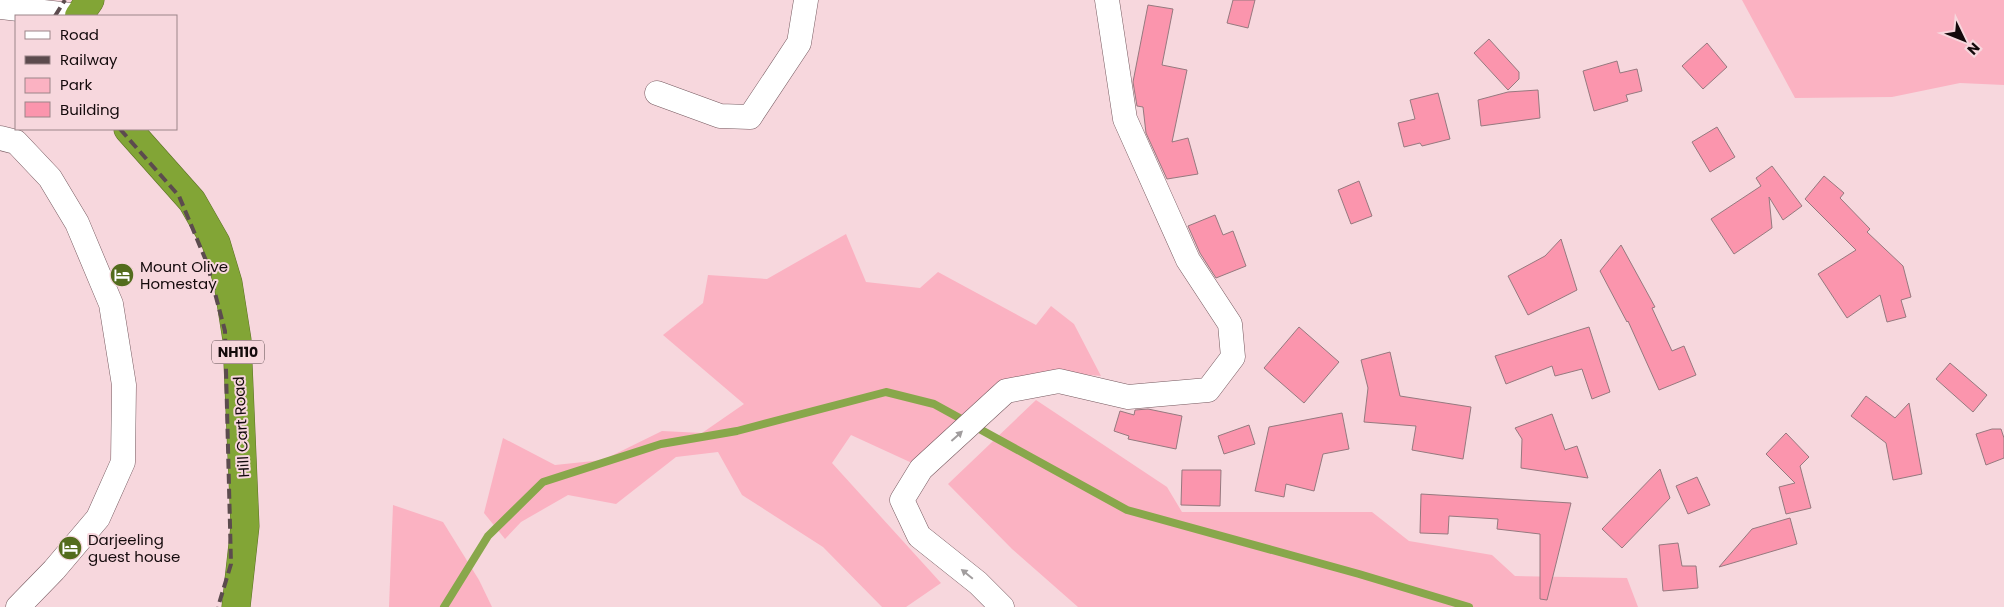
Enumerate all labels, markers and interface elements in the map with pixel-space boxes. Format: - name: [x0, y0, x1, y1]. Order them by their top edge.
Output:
- legend: [15, 15, 178, 130]
- north arrow: [1939, 15, 1989, 65]
- text: Road: [60, 24, 99, 45]
- text: N: [1963, 38, 1984, 60]
- text: Railway: [60, 49, 118, 70]
- text: Park: [60, 74, 92, 95]
- text: Building: [60, 99, 120, 120]
- place label: Mount Olive Homestay: [140, 256, 228, 294]
- hotel icon: Mount Olive Homestay: [109, 262, 135, 288]
- road number: NH110: [212, 341, 264, 364]
- street label: Hill Cart Road: [228, 376, 254, 478]
- one-way arrow: [951, 430, 963, 442]
- place label: Darjeeling guest house: [88, 529, 180, 567]
- hotel icon: Darjeeling guest house: [57, 535, 83, 561]
- one-way arrow: [961, 568, 974, 579]

